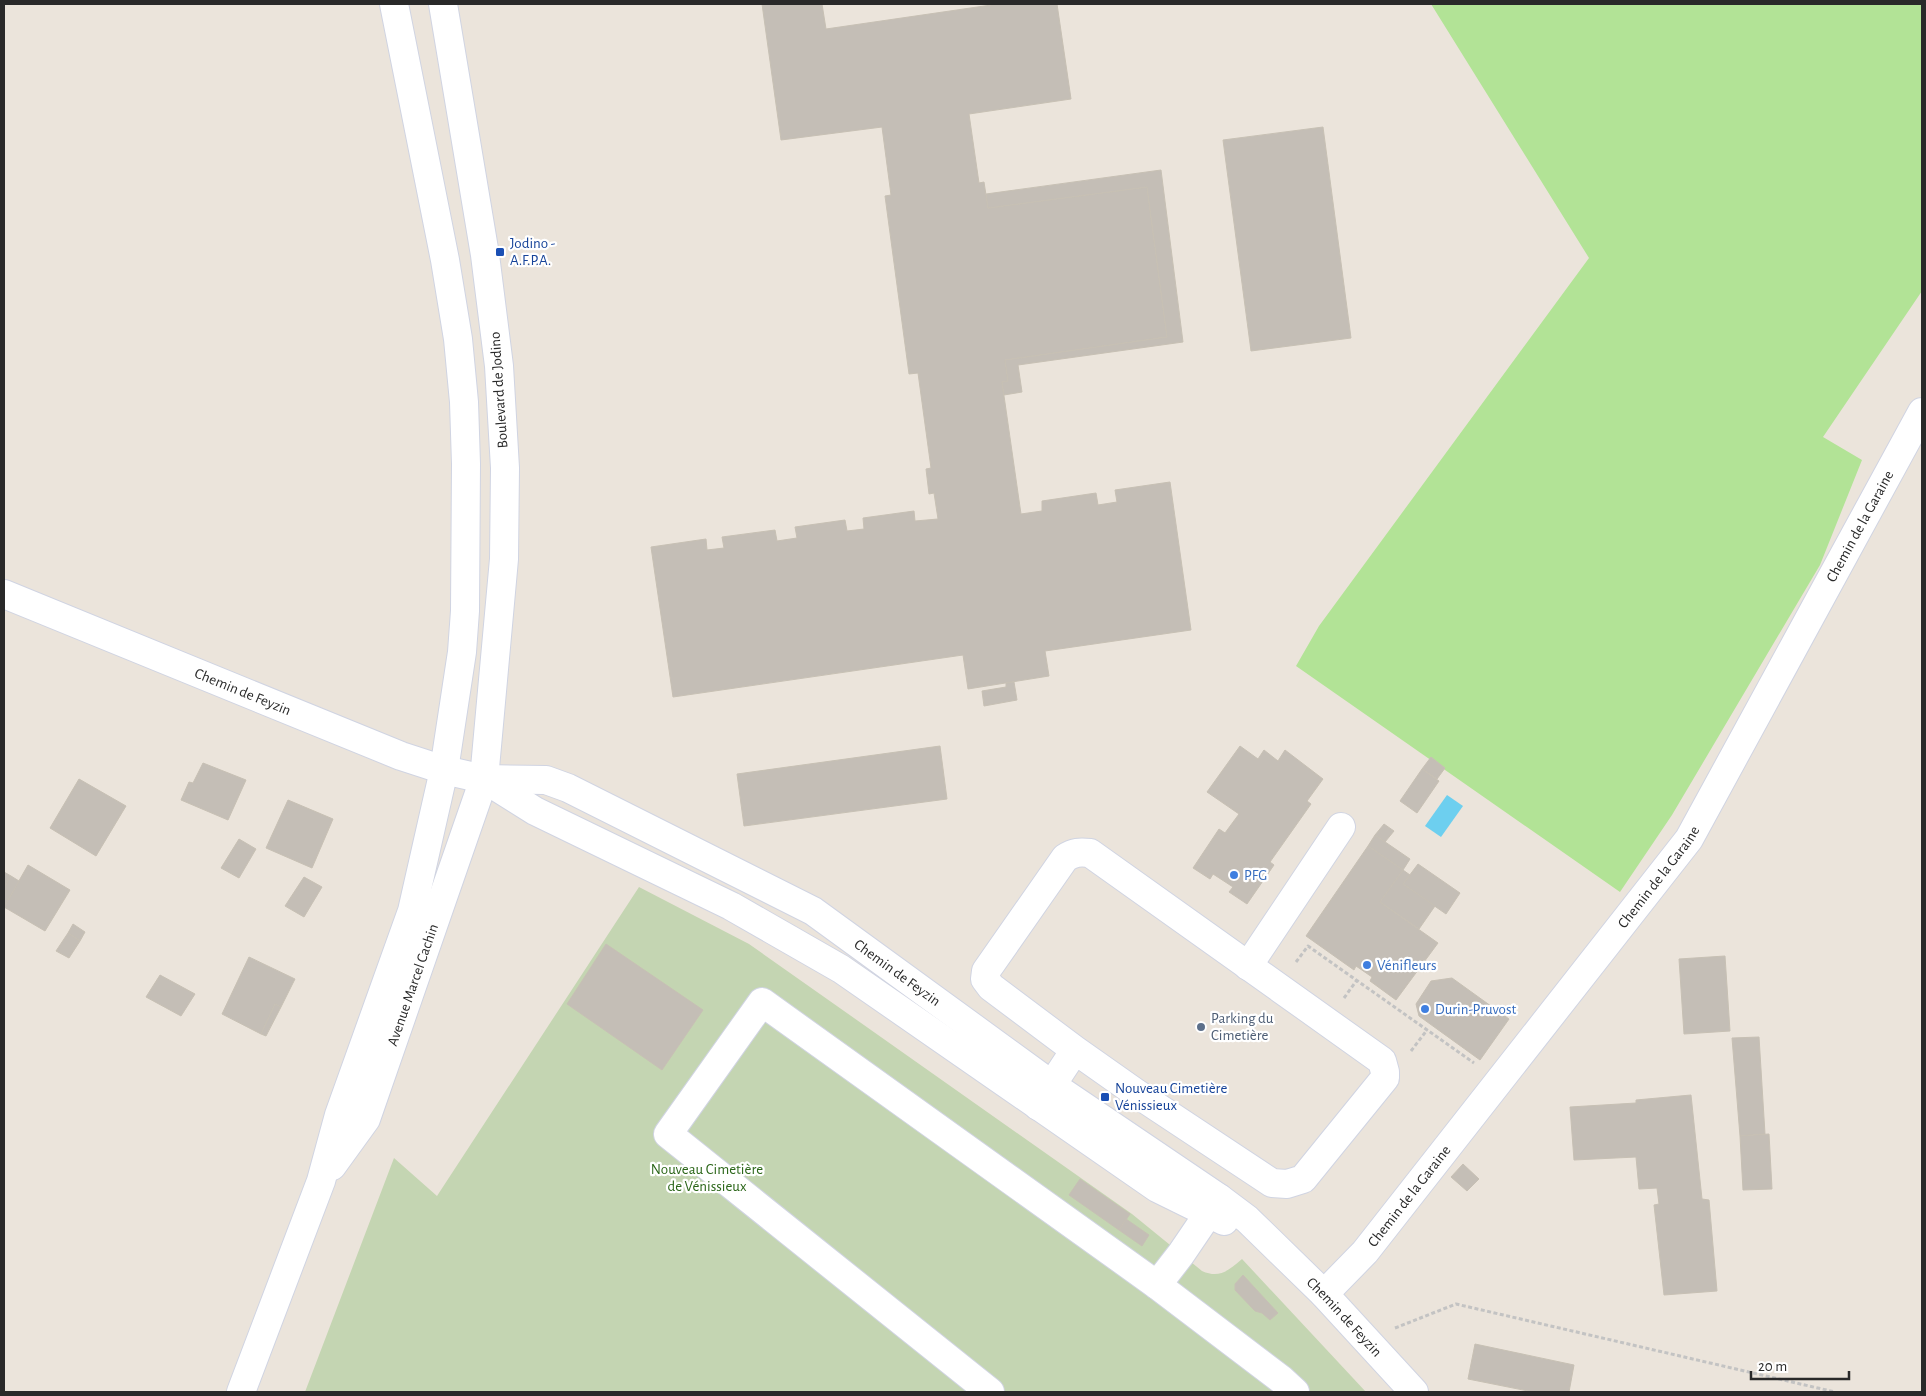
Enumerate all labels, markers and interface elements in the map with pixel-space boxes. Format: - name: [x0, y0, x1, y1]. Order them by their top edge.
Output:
- place label: Jodino - A.F.P.A.: [510, 236, 556, 268]
- marker: Jodino - A.F.P.A.: [494, 246, 506, 258]
- street label: Boulevard de Jodino: [487, 331, 511, 449]
- street label: Chemin de la Garaine: [1823, 468, 1896, 584]
- street label: Chemin de Feyzin: [193, 665, 293, 718]
- street label: Chemin de la Garaine: [1615, 823, 1702, 931]
- place label: PFG: [1244, 868, 1267, 883]
- marker: PFG: [1228, 869, 1240, 881]
- street label: Avenue Marcel Cachin: [384, 922, 441, 1048]
- street label: Chemin de Feyzin: [852, 936, 943, 1009]
- place label: Vénifleurs: [1377, 958, 1436, 973]
- marker: Vénifleurs: [1361, 959, 1373, 971]
- place label: Durin-Pruvost: [1435, 1002, 1517, 1017]
- marker: Durin-Pruvost: [1419, 1003, 1431, 1015]
- place label: Parking du Cimetière: [1211, 1011, 1274, 1043]
- marker: Parking du Cimetière: [1195, 1021, 1207, 1033]
- place label: Nouveau Cimetière Vénissieux: [1115, 1081, 1227, 1113]
- marker: Nouveau Cimetière Vénissieux: [1099, 1091, 1111, 1103]
- street label: Chemin de la Garaine: [1365, 1142, 1453, 1249]
- park label: Nouveau Cimetière de Vénissieux: [651, 1162, 763, 1194]
- street label: Chemin de Feyzin: [1304, 1274, 1385, 1359]
- scale bar: [1751, 1348, 1848, 1380]
- text: 20 m: [1758, 1359, 1787, 1374]

